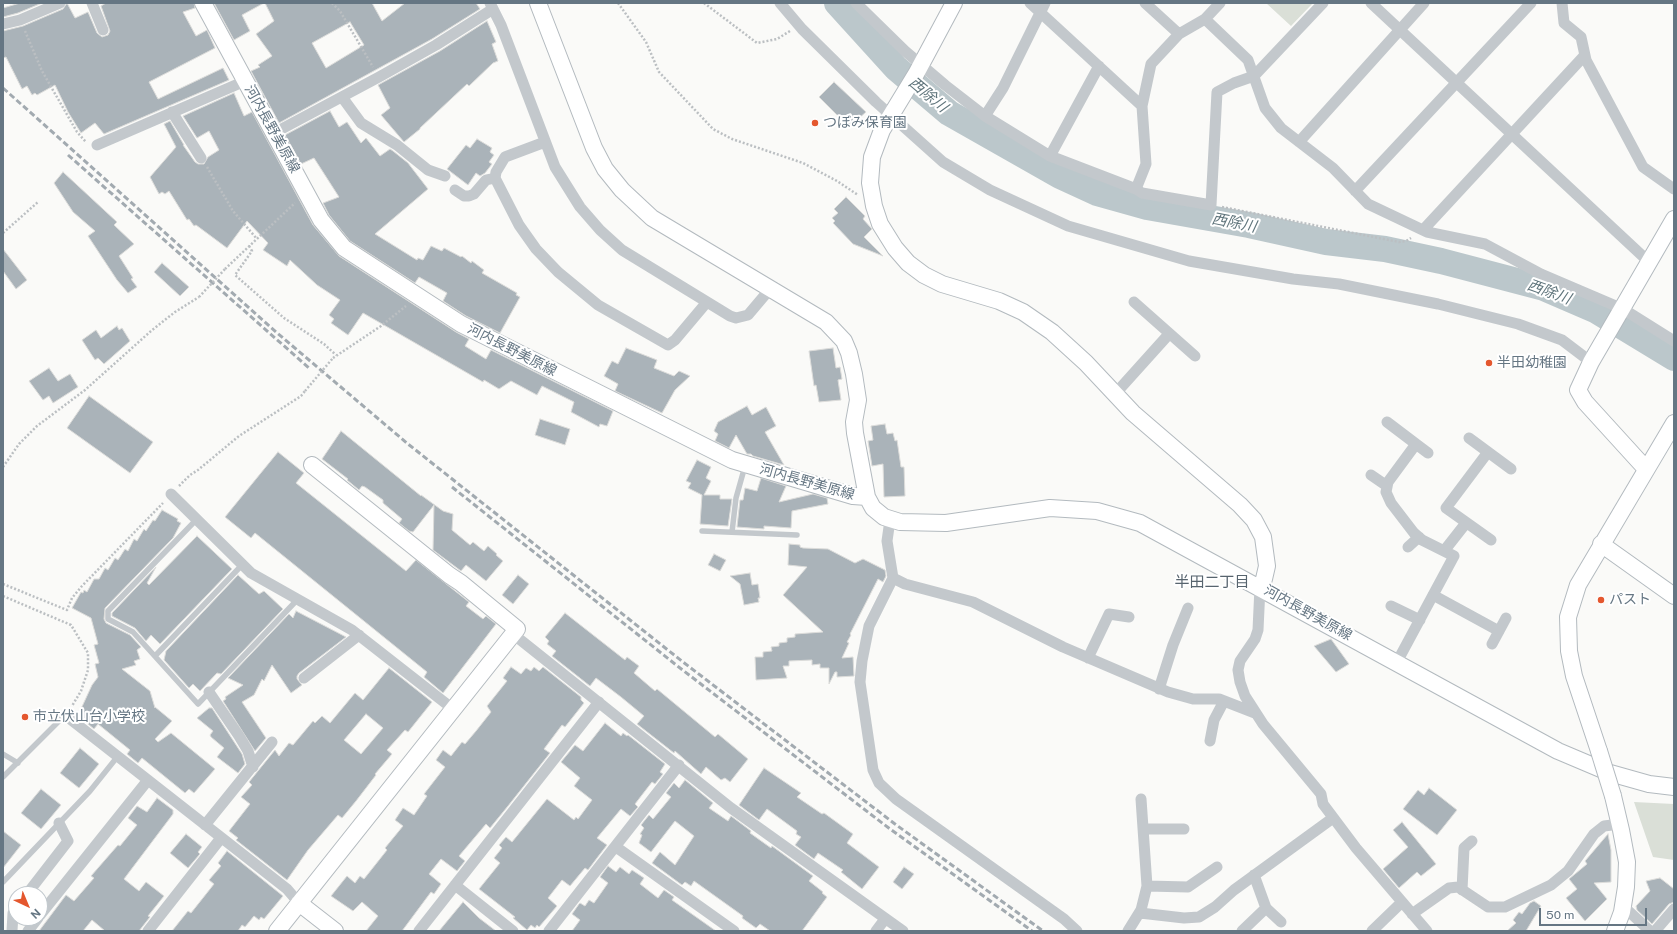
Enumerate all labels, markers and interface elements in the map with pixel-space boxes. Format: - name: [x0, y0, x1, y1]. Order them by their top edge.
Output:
- water label: 西除川: [905, 74, 951, 116]
- street label: 河内長野美原線: [241, 82, 303, 176]
- place label: つぼみ保育園: [823, 115, 907, 131]
- marker: つぼみ保育園: [810, 118, 820, 128]
- water label: 西除川: [1210, 210, 1258, 236]
- water label: 西除川: [1525, 276, 1573, 308]
- street label: 河内長野美原線: [465, 320, 559, 380]
- place label: 半田幼稚園: [1497, 355, 1567, 371]
- marker: 半田幼稚園: [1484, 358, 1494, 368]
- street label: 河内長野美原線: [758, 460, 856, 504]
- district label: 半田二丁目: [1175, 573, 1249, 591]
- street label: 河内長野美原線: [1261, 582, 1355, 644]
- place label: パスト: [1609, 592, 1651, 608]
- marker: パスト: [1596, 595, 1606, 605]
- place label: 市立伏山台小学校: [33, 709, 145, 725]
- marker: 市立伏山台小学校: [20, 712, 30, 722]
- north arrow: [8, 886, 48, 926]
- scale bar: [1541, 900, 1649, 926]
- text: N: [28, 907, 43, 921]
- text: 50 m: [1546, 908, 1574, 922]

